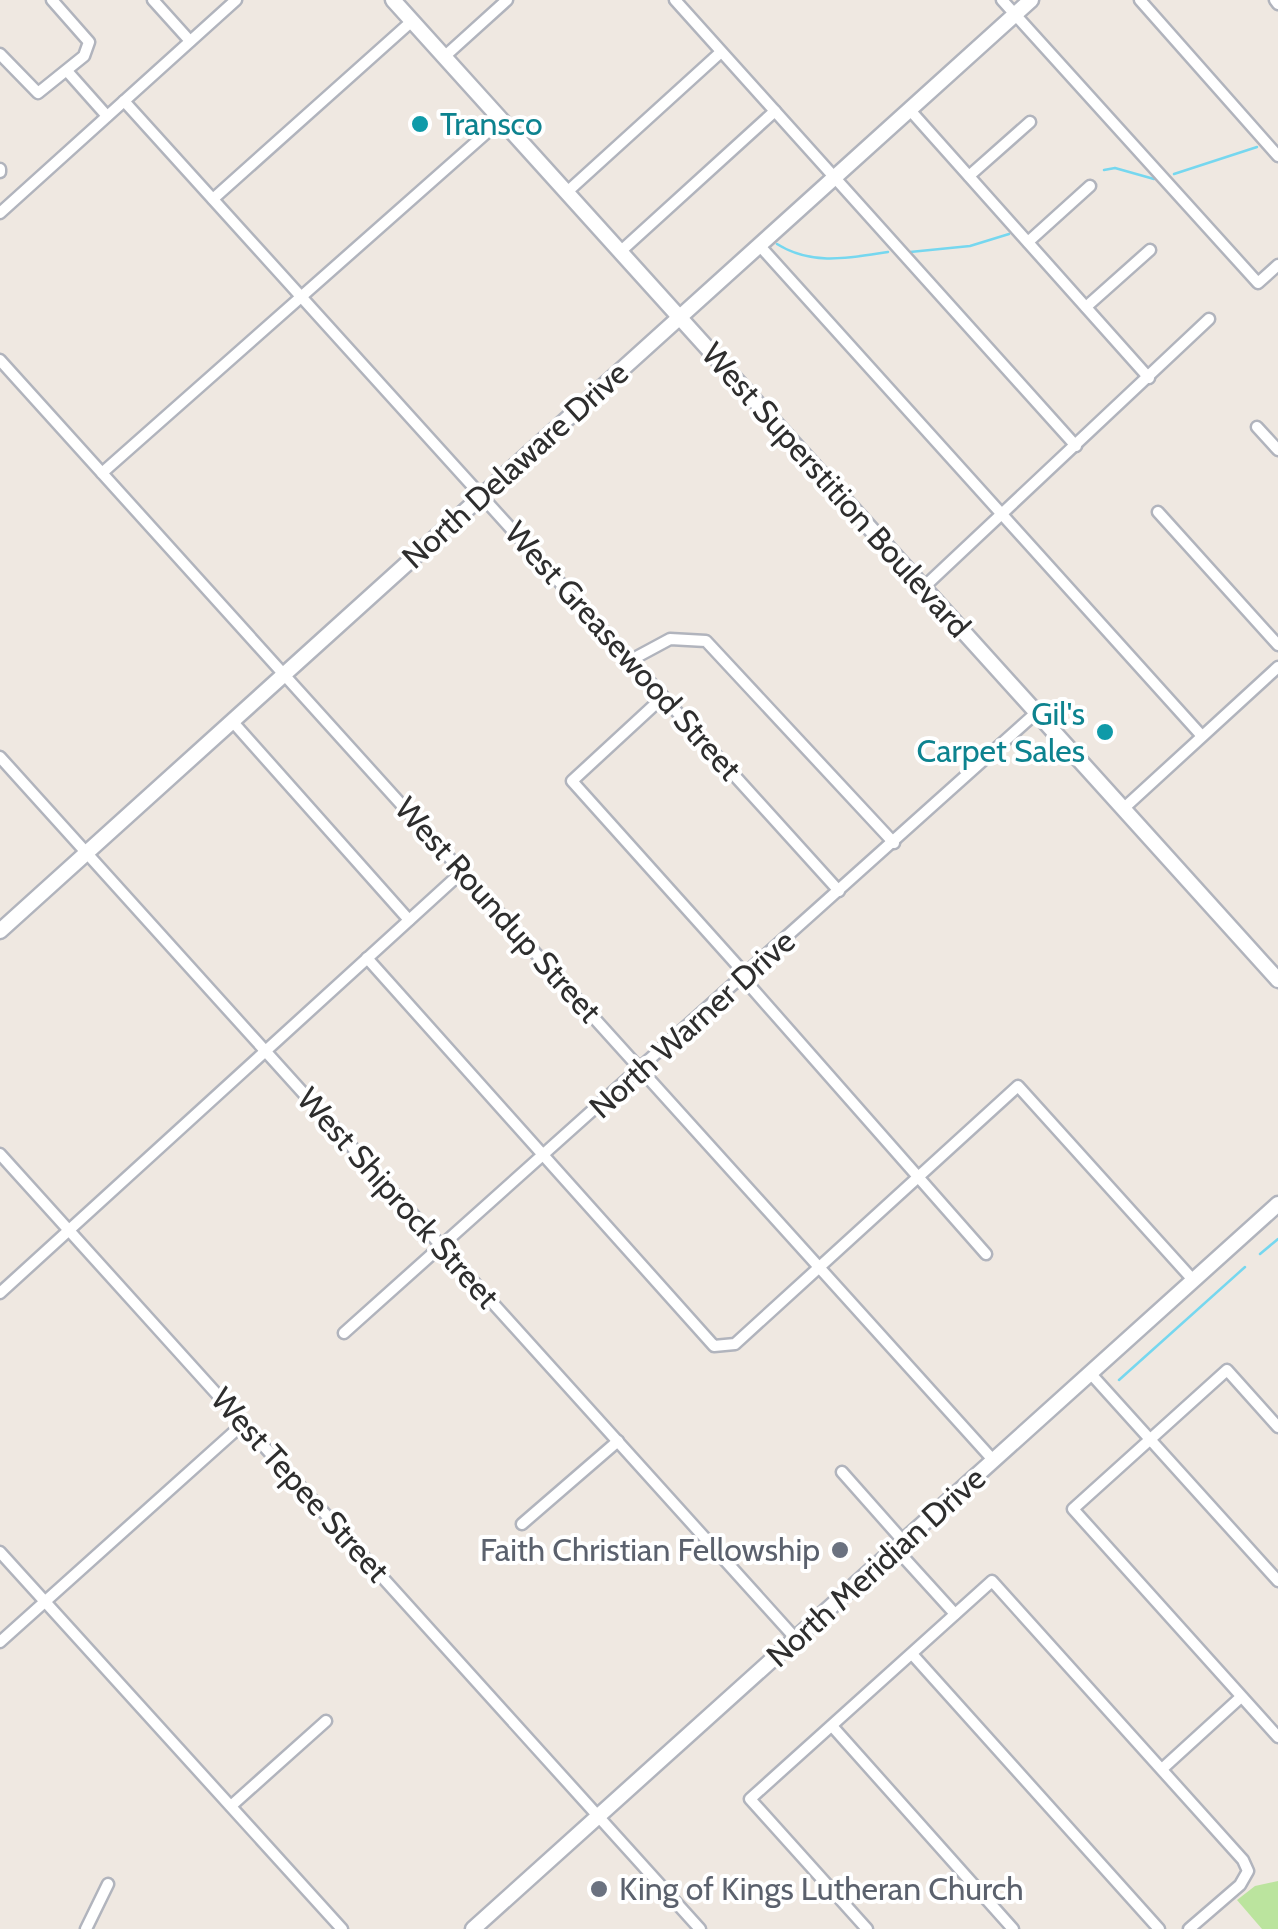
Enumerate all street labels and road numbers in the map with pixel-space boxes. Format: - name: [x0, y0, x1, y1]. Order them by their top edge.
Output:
- street label: West Superstition Boulevard: [694, 334, 979, 645]
- street label: North Delaware Drive: [394, 353, 636, 576]
- street label: West Greasewood Street: [497, 513, 750, 788]
- street label: West Roundup Street: [387, 789, 610, 1030]
- street label: North Warner Drive: [581, 921, 802, 1126]
- street label: West Shiprock Street: [289, 1080, 508, 1316]
- street label: West Tepee Street: [203, 1380, 398, 1590]
- street label: North Meridian Drive: [758, 1458, 993, 1675]

